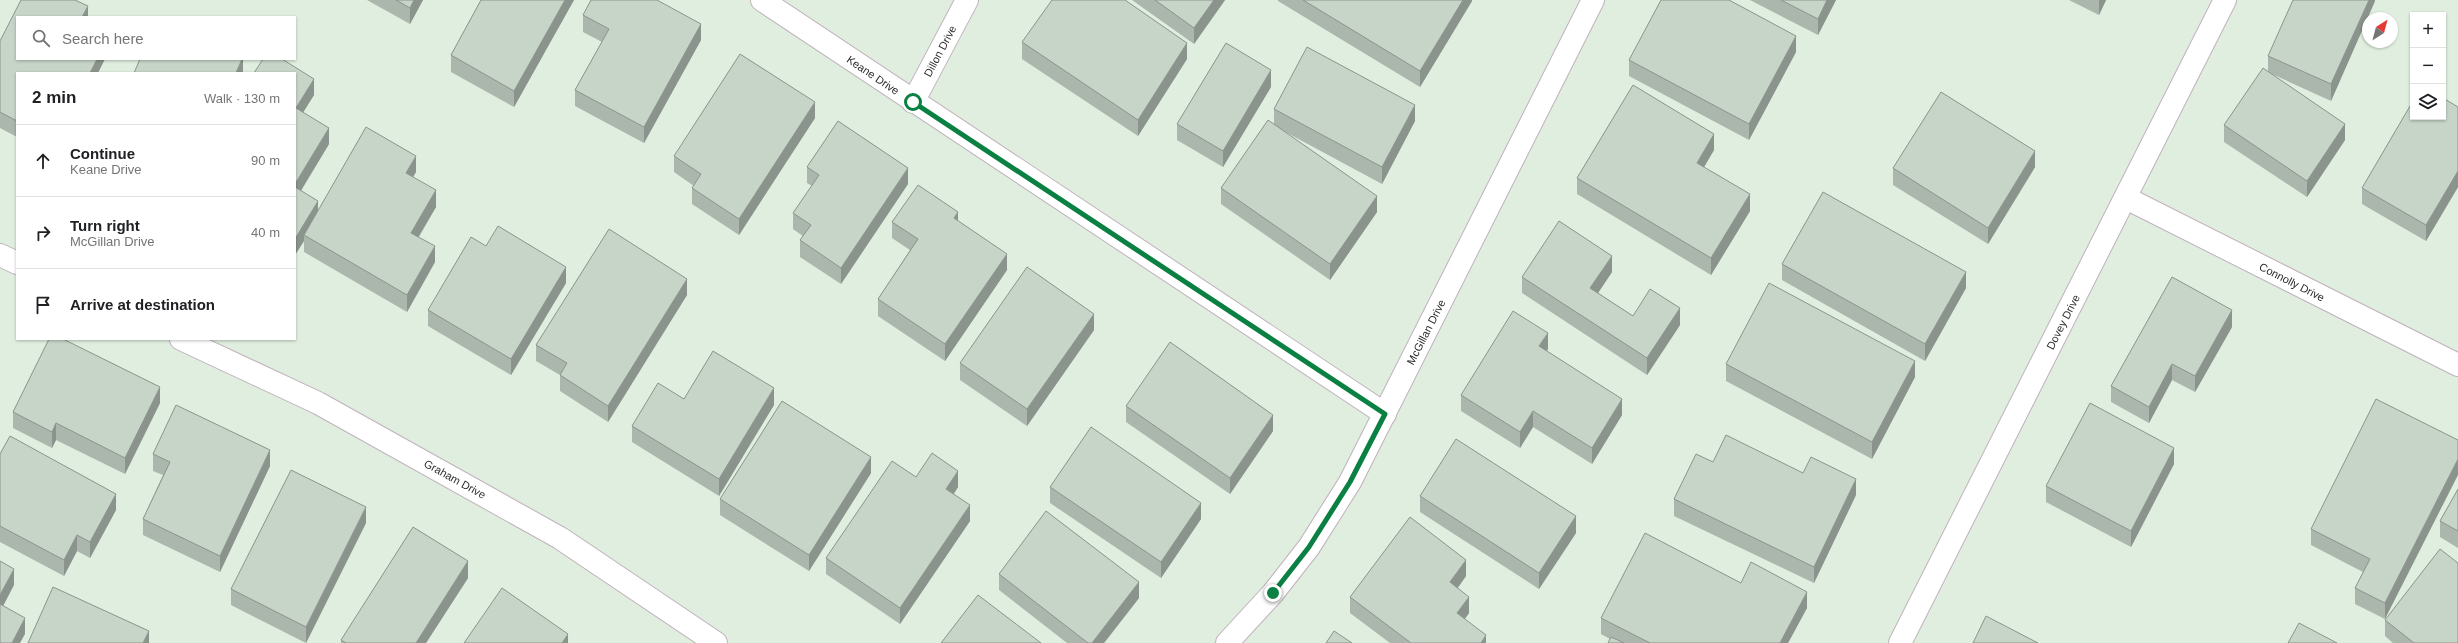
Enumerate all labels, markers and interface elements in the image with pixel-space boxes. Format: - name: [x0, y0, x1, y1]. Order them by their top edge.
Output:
- north arrow: [2362, 12, 2398, 48]
- map controls: [2410, 12, 2446, 120]
- button: +: [2410, 12, 2446, 48]
- search box: [16, 16, 296, 60]
- street label: Dillon Drive: [921, 23, 959, 79]
- icon: search: [30, 27, 52, 49]
- text: Search here: [62, 30, 144, 47]
- button: −: [2410, 48, 2446, 84]
- street label: Keane Drive: [845, 53, 901, 97]
- button: layers: [2410, 84, 2446, 120]
- text: 2 min: [32, 88, 76, 107]
- text: Walk · 130 m: [204, 91, 280, 106]
- route start: [904, 93, 922, 111]
- text: Continue: [70, 145, 135, 162]
- icon: ahead: [32, 150, 54, 172]
- text: 90 m: [251, 153, 280, 168]
- text: Keane Drive: [70, 162, 142, 177]
- text: Turn right: [70, 217, 140, 234]
- icon: right: [32, 222, 54, 244]
- text: 40 m: [251, 225, 280, 240]
- text: McGillan Drive: [70, 234, 155, 249]
- street label: Connolly Drive: [2257, 260, 2327, 304]
- street label: Dovey Drive: [2044, 293, 2082, 351]
- icon: arrive: [32, 294, 54, 316]
- text: Arrive at destination: [70, 296, 215, 313]
- street label: McGillan Drive: [1404, 297, 1448, 367]
- street label: Graham Drive: [422, 457, 488, 501]
- route end: [1264, 584, 1282, 602]

